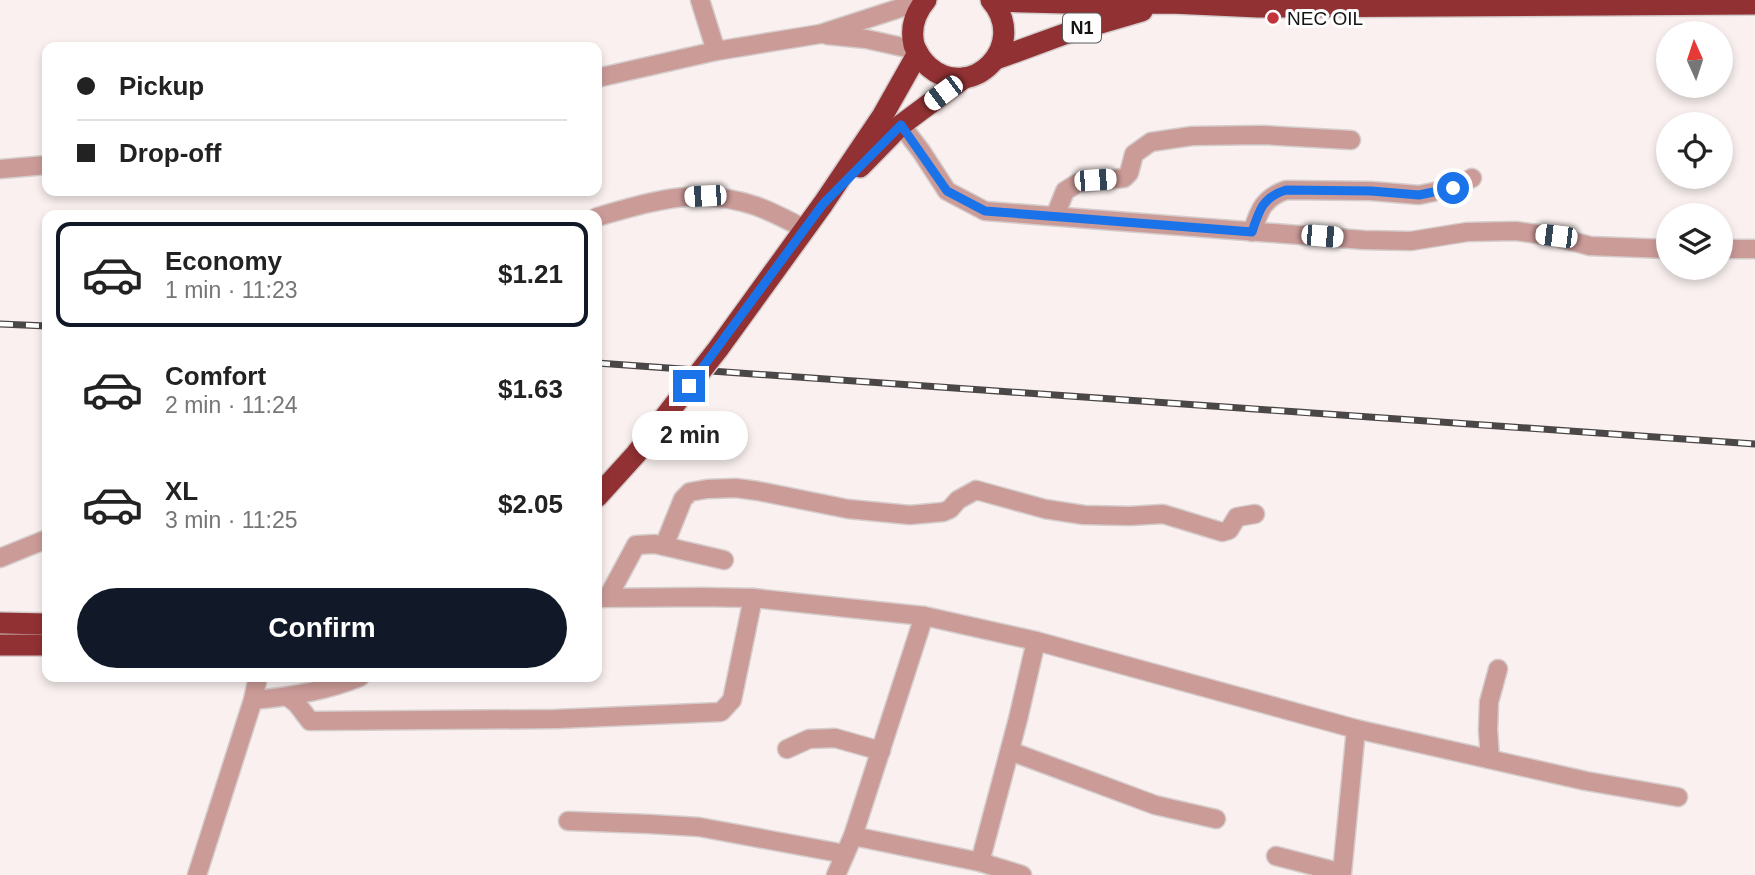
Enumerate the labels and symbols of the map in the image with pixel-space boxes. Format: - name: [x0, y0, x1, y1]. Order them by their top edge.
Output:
- place label: NEC OIL: [1287, 8, 1363, 29]
- marker: NEC OIL: [1265, 10, 1281, 26]
- road number: N1: [1063, 13, 1101, 42]
- north arrow: [1656, 21, 1732, 98]
- car: [920, 72, 967, 114]
- car: [1074, 168, 1117, 192]
- route start: [1437, 172, 1469, 204]
- car: [684, 184, 727, 208]
- car: [1534, 223, 1579, 249]
- car: [1301, 224, 1344, 248]
- route end: [673, 370, 705, 402]
- callout: 2 min: [631, 410, 747, 460]

